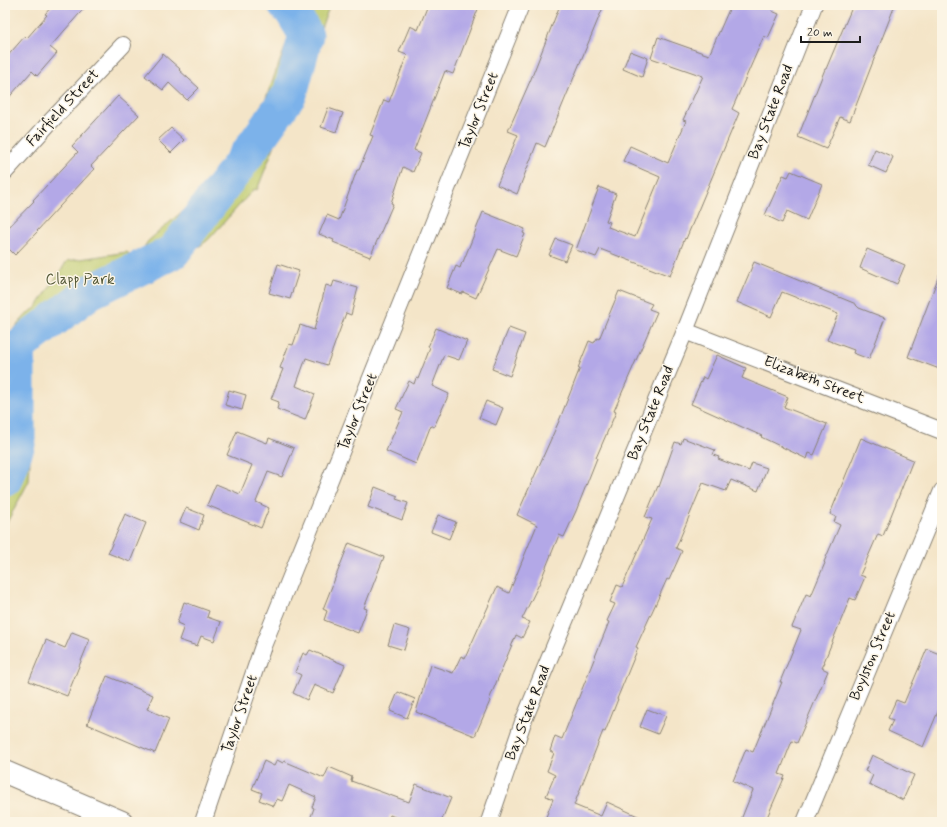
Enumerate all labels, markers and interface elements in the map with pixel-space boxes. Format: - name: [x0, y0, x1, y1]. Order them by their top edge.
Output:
- scale bar: [801, 18, 860, 44]
- text: 20 m: [807, 25, 833, 41]
- street label: Bay State Road: [744, 62, 798, 162]
- street label: Fairfield Street: [22, 65, 104, 151]
- street label: Taylor Street: [454, 69, 504, 153]
- park label: Clapp Park: [46, 270, 115, 290]
- street label: Elizabeth Street: [761, 352, 868, 409]
- street label: Bay State Road: [623, 363, 679, 463]
- street label: Taylor Street: [333, 370, 383, 454]
- street label: Boylston Street: [845, 608, 901, 704]
- street label: Bay State Road: [501, 663, 555, 763]
- street label: Taylor Street: [217, 672, 263, 756]

